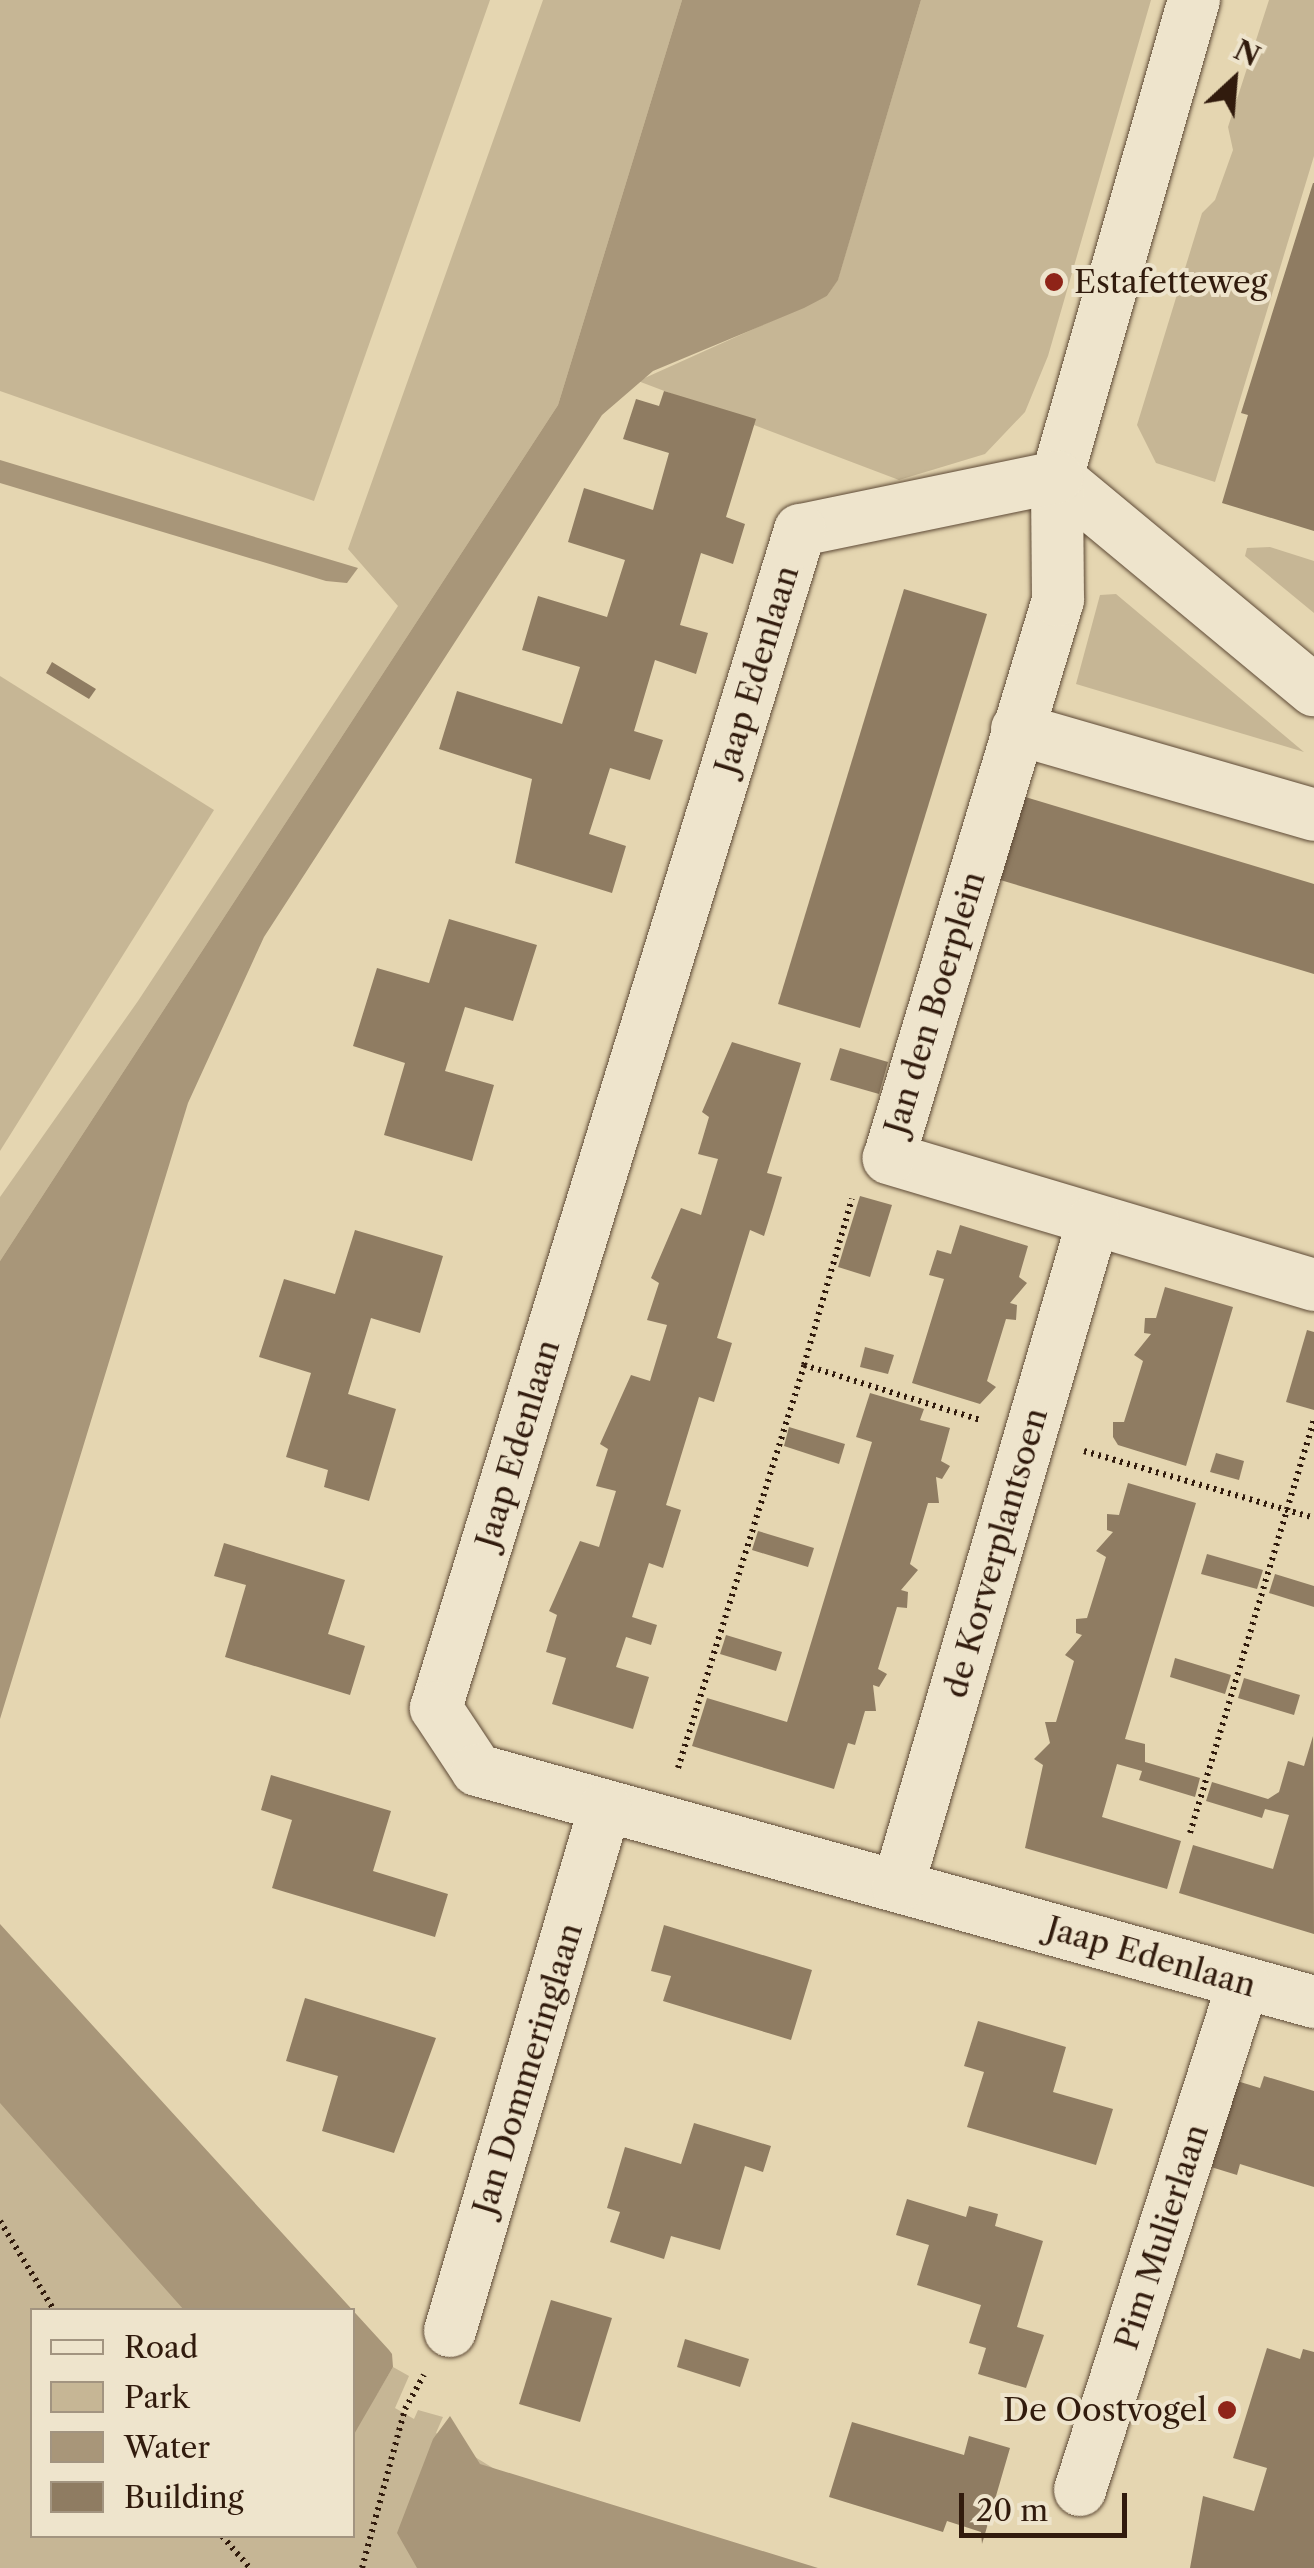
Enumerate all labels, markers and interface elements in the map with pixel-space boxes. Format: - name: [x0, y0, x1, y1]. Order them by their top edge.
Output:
- north arrow: [1184, 30, 1284, 130]
- text: N: [1229, 32, 1266, 74]
- place label: Estafetteweg: [1074, 263, 1267, 301]
- marker: Estafetteweg: [1043, 271, 1065, 293]
- street label: Jaap Edenlaan: [707, 561, 807, 779]
- street label: Jan den Boerplein: [877, 867, 993, 1139]
- street label: Jaap Edenlaan: [468, 1335, 568, 1553]
- street label: de Korverplantsoen: [936, 1404, 1056, 1702]
- street label: Jaap Edenlaan: [1042, 1909, 1260, 2005]
- street label: Jan Dommeringlaan: [465, 1919, 591, 2219]
- street label: Pim Mulierlaan: [1107, 2119, 1217, 2355]
- legend: [30, 2308, 355, 2538]
- text: Road: [124, 2329, 198, 2366]
- text: Park: [124, 2379, 189, 2416]
- place label: De Oostvogel: [1003, 2391, 1207, 2429]
- marker: De Oostvogel: [1216, 2399, 1238, 2421]
- text: Water: [124, 2429, 210, 2466]
- scale bar: [964, 2473, 1132, 2535]
- text: Building: [124, 2479, 244, 2516]
- text: 20 m: [976, 2492, 1048, 2529]

